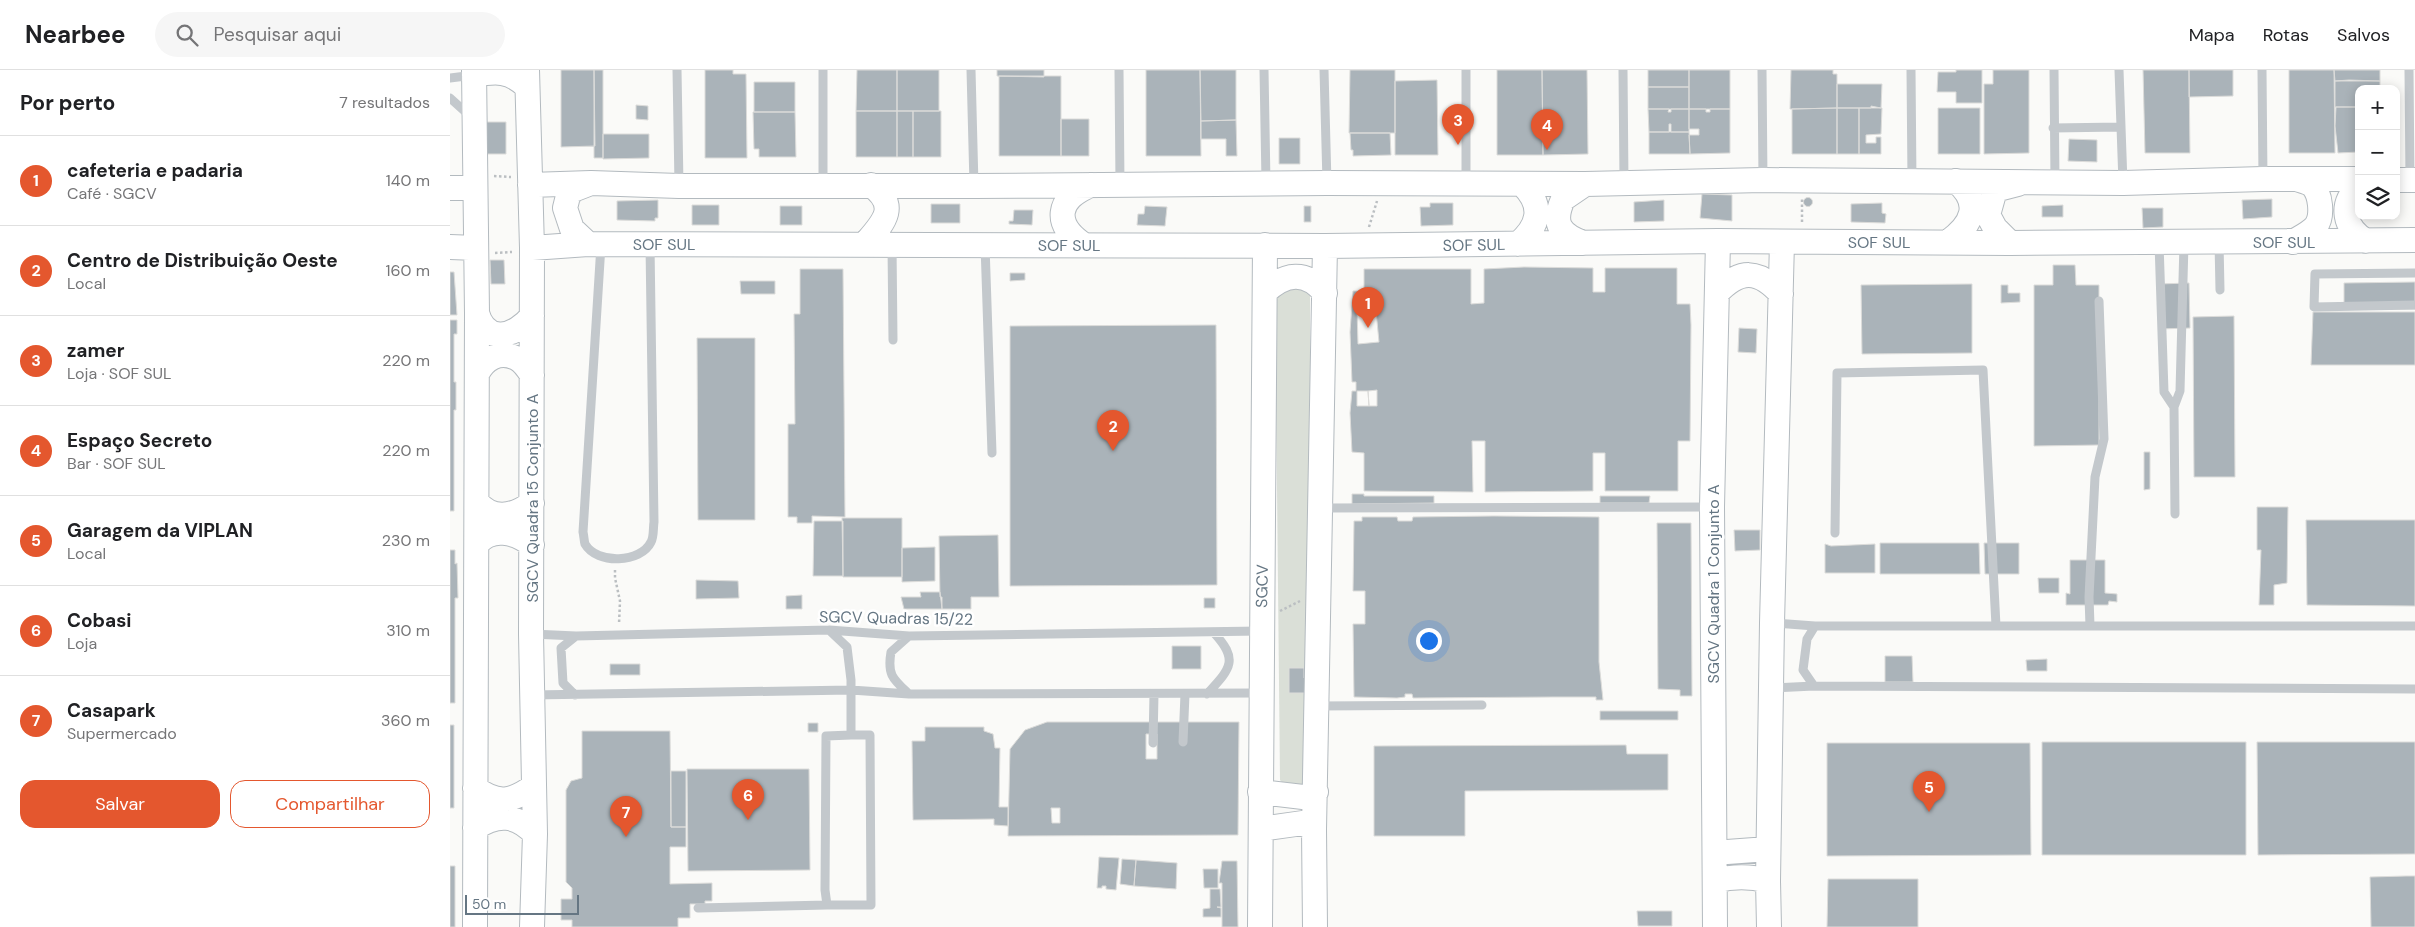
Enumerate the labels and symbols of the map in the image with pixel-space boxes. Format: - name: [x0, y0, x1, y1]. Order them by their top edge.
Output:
- pin: 3: [1442, 104, 1474, 145]
- pin: 4: [1531, 109, 1563, 150]
- street label: SOF SUL: [1848, 232, 1910, 253]
- street label: SOF SUL: [2253, 232, 2315, 253]
- street label: SOF SUL: [633, 234, 695, 255]
- street label: SOF SUL: [1442, 234, 1506, 256]
- street label: SOF SUL: [1038, 235, 1100, 256]
- pin: 1: [1352, 287, 1384, 328]
- street label: SGCV Quadra 15 Conjunto A: [522, 393, 543, 602]
- pin: 2: [1097, 410, 1129, 451]
- street label: SGCV Quadra 1 Conjunto A: [1703, 484, 1724, 684]
- street label: SGCV: [1251, 564, 1273, 608]
- street label: SGCV Quadras 15/22: [819, 606, 973, 630]
- your location: [1416, 628, 1442, 654]
- pin: 5: [1913, 771, 1945, 812]
- pin: 6: [732, 779, 764, 820]
- pin: 7: [610, 796, 642, 837]
- scale bar: [465, 892, 579, 915]

